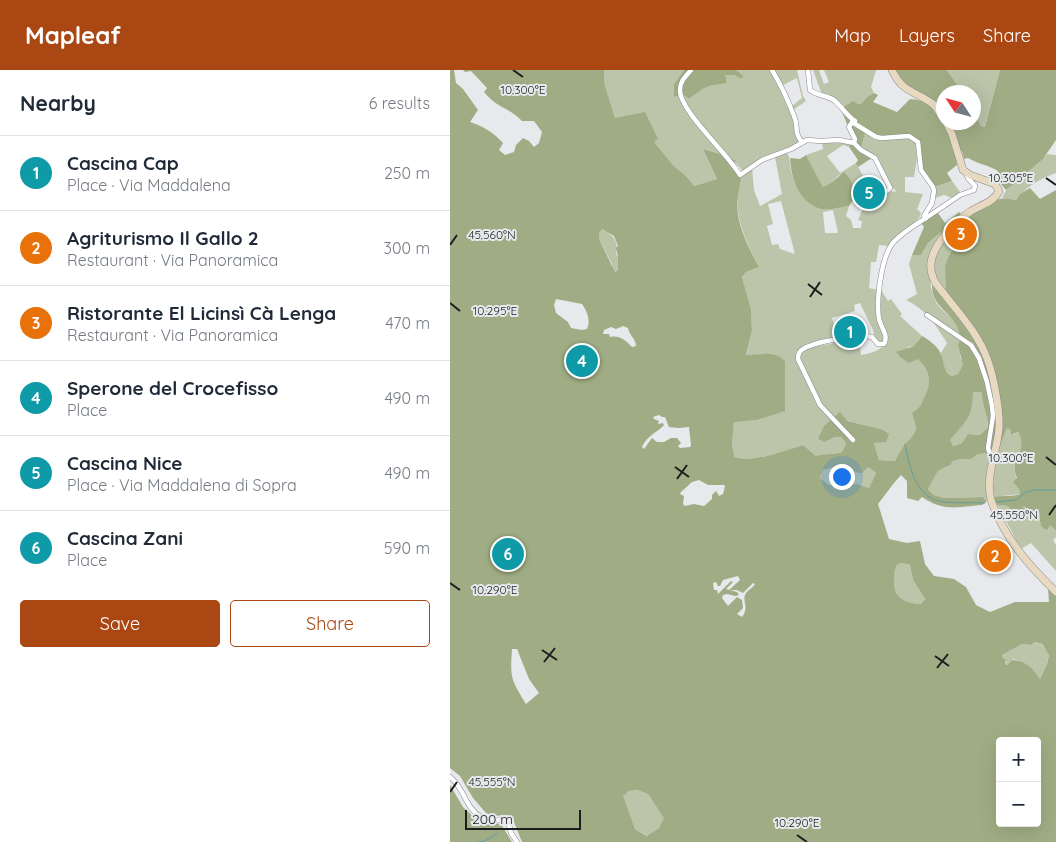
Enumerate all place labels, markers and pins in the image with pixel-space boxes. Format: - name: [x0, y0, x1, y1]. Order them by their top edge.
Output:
- pin: 5: [853, 174, 885, 212]
- pin: 3: [945, 215, 977, 253]
- pin: 1: [834, 313, 866, 351]
- pin: 4: [566, 342, 598, 380]
- pin: 6: [492, 535, 524, 573]
- pin: 2: [979, 537, 1011, 575]

